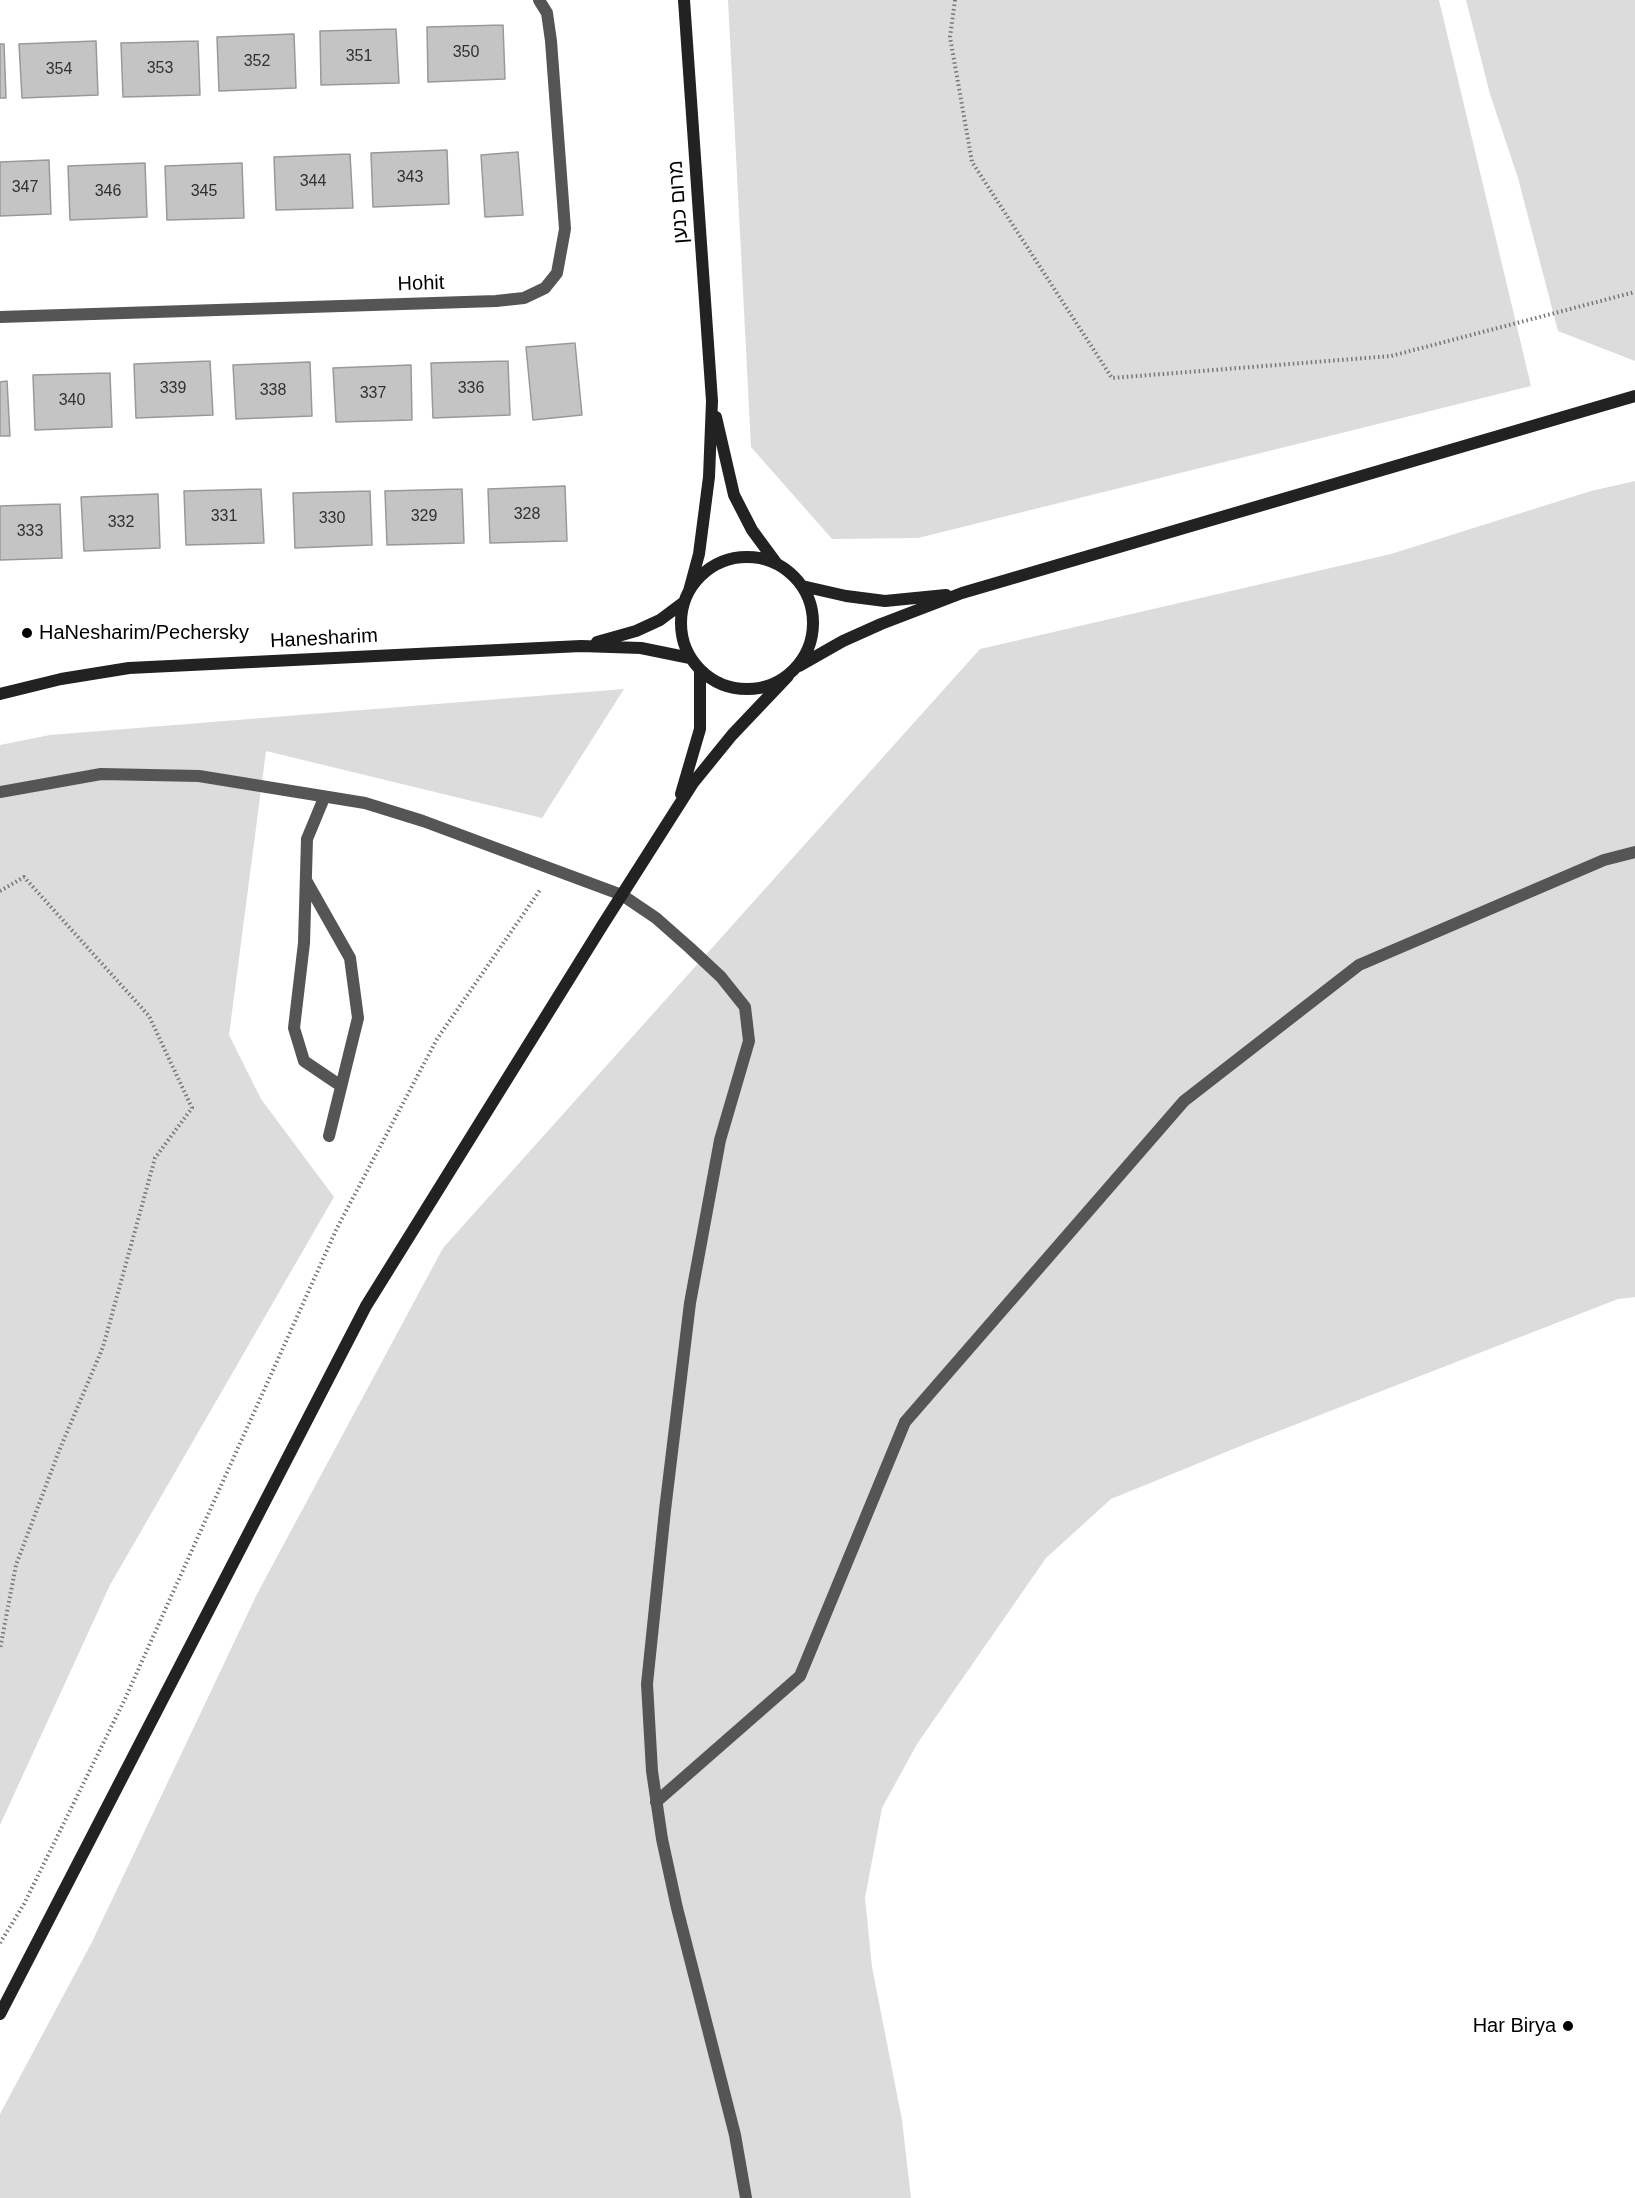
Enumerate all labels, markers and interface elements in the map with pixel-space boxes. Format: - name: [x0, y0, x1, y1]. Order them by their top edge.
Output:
- house number: 350: [453, 43, 479, 63]
- house number: 351: [346, 47, 372, 67]
- house number: 352: [244, 52, 270, 72]
- house number: 353: [147, 59, 173, 79]
- house number: 354: [46, 60, 72, 80]
- street label: מרום כנען: [664, 160, 694, 244]
- house number: 343: [397, 168, 423, 188]
- house number: 344: [300, 172, 326, 192]
- house number: 347: [12, 178, 38, 198]
- house number: 346: [95, 182, 121, 202]
- house number: 345: [191, 182, 217, 202]
- street label: Hohit: [397, 271, 445, 297]
- house number: 339: [160, 379, 186, 399]
- house number: 336: [458, 379, 484, 399]
- house number: 338: [260, 381, 286, 401]
- house number: 337: [360, 384, 386, 404]
- house number: 340: [59, 391, 85, 411]
- house number: 328: [514, 505, 540, 525]
- house number: 331: [211, 507, 237, 527]
- house number: 329: [411, 507, 437, 527]
- house number: 330: [319, 509, 345, 529]
- house number: 332: [108, 513, 134, 533]
- house number: 333: [17, 522, 43, 542]
- place label: HaNesharim/Pechersky: [39, 621, 249, 645]
- street label: Hanesharim: [270, 624, 378, 654]
- marker: HaNesharim/Pechersky: [20, 626, 34, 640]
- place label: Har Birya: [1473, 2014, 1556, 2038]
- marker: Har Birya: [1561, 2019, 1575, 2033]

